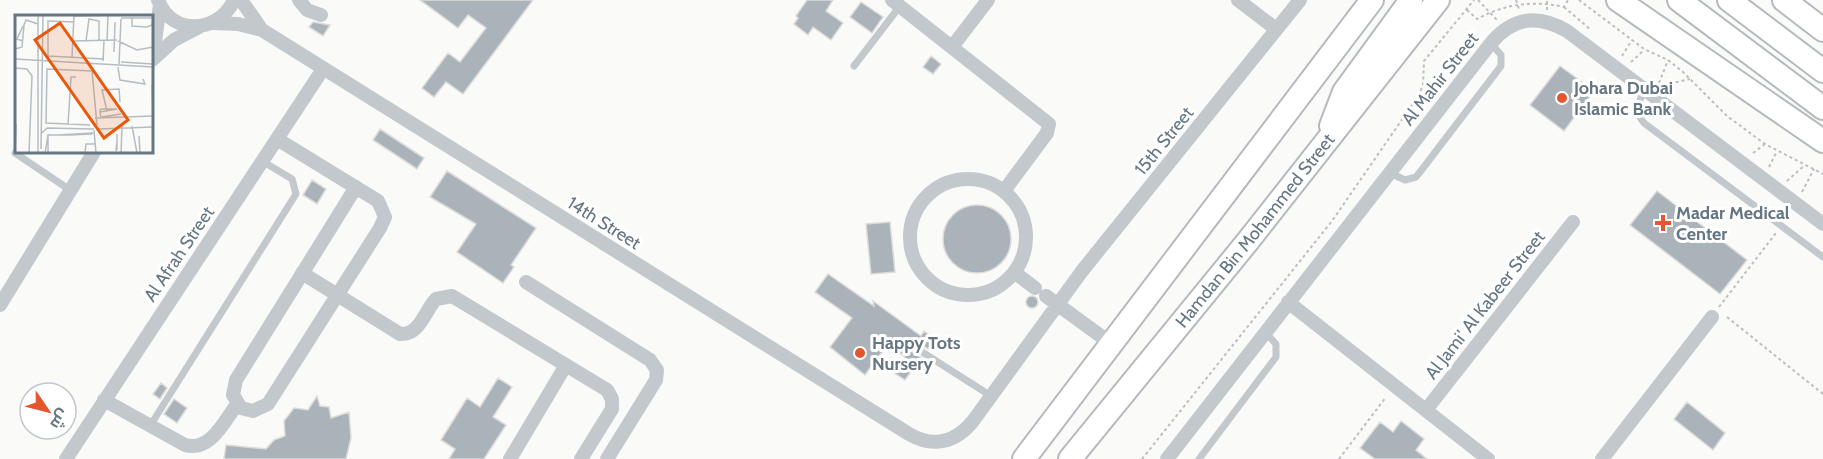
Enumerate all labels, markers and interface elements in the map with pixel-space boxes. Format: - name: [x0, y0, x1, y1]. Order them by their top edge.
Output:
- inset map: [15, 15, 153, 153]
- street label: Al Mahir Street: [1397, 28, 1483, 130]
- place label: Johara Dubai Islamic Bank: [1573, 77, 1673, 120]
- marker: Johara Dubai Islamic Bank: [1555, 91, 1569, 105]
- street label: 15th Street: [1130, 102, 1198, 180]
- street label: Hamdan Bin Mohammed Street: [1171, 129, 1339, 332]
- street label: 14th Street: [563, 192, 645, 254]
- street label: Al Afrah Street: [139, 202, 219, 306]
- place label: Madar Medical Center: [1676, 202, 1790, 245]
- marker: Madar Medical Center: [1654, 214, 1672, 232]
- street label: Al Jami' Al Kabeer Street: [1420, 226, 1550, 384]
- place label: Happy Tots Nursery: [872, 332, 961, 375]
- marker: Happy Tots Nursery: [853, 346, 867, 360]
- north arrow: [18, 381, 78, 441]
- text: ش: [46, 405, 74, 433]

